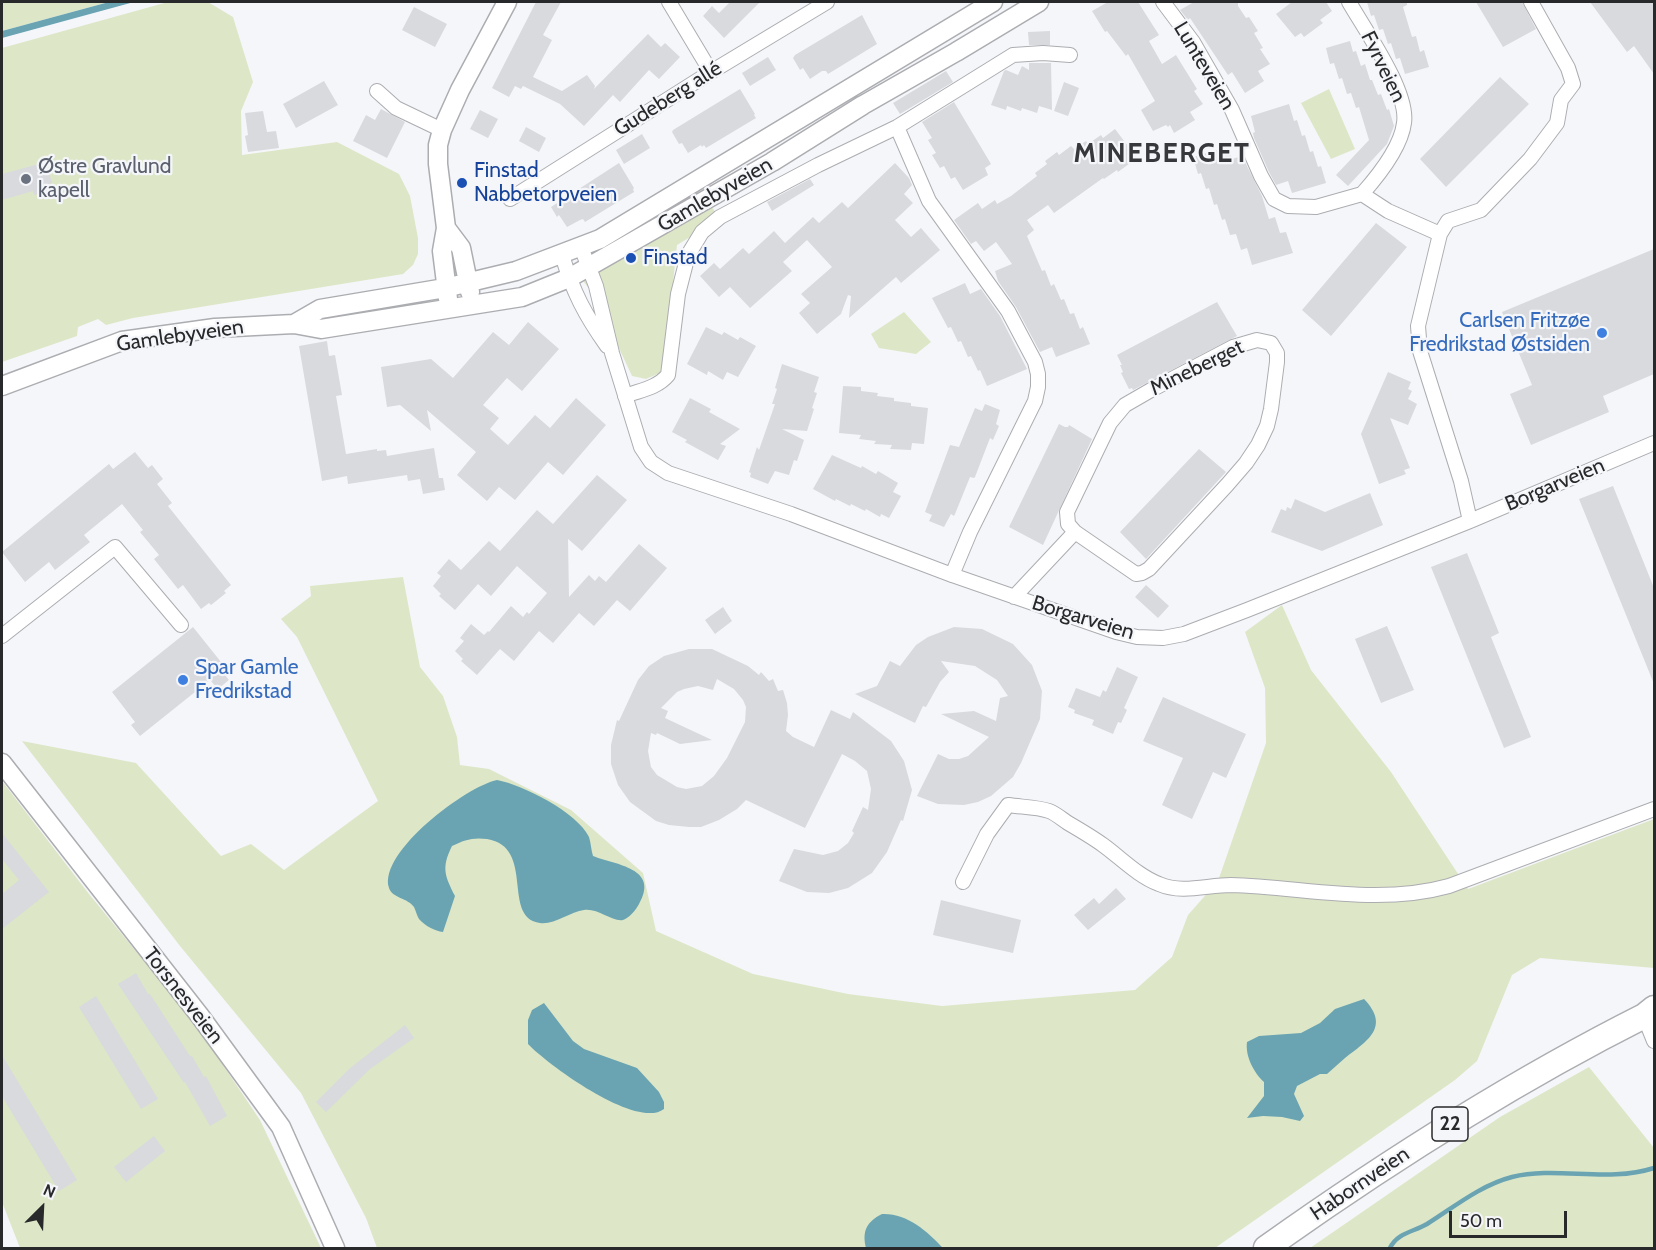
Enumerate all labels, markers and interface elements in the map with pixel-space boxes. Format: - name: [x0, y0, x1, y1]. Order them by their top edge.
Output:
- street label: Lunteveien: [1168, 17, 1240, 115]
- street label: Fyrveien: [1355, 27, 1411, 107]
- street label: Gudeberg allé: [610, 56, 726, 142]
- district label: MINEBERGET: [1074, 138, 1250, 170]
- street label: Gamlebyveien: [653, 152, 777, 238]
- place label: Østre Gravlund kapell: [38, 154, 172, 204]
- place label: Finstad Nabbetorpveien: [474, 158, 617, 208]
- marker: Østre Gravlund kapell: [19, 172, 33, 186]
- marker: Finstad Nabbetorpveien: [455, 176, 469, 190]
- place label: Finstad: [643, 245, 708, 271]
- marker: Finstad: [624, 251, 638, 265]
- place label: Carlsen Fritzøe Fredrikstad Østsiden: [1409, 308, 1590, 358]
- street label: Gamlebyveien: [115, 315, 245, 357]
- marker: Carlsen Fritzøe Fredrikstad Østsiden: [1595, 326, 1609, 340]
- street label: Mineberget: [1146, 335, 1248, 401]
- street label: Borgarveien: [1501, 453, 1609, 517]
- street label: Borgarveien: [1029, 591, 1137, 645]
- place label: Spar Gamle Fredrikstad: [195, 655, 298, 705]
- marker: Spar Gamle Fredrikstad: [176, 673, 190, 687]
- street label: Torsnesveien: [138, 943, 228, 1049]
- road number: 22: [1432, 1107, 1468, 1141]
- street label: Habornveien: [1306, 1142, 1414, 1226]
- north arrow: [12, 1178, 72, 1238]
- text: N: [40, 1180, 59, 1202]
- scale bar: [1452, 1199, 1570, 1237]
- text: 50 m: [1460, 1210, 1502, 1232]

